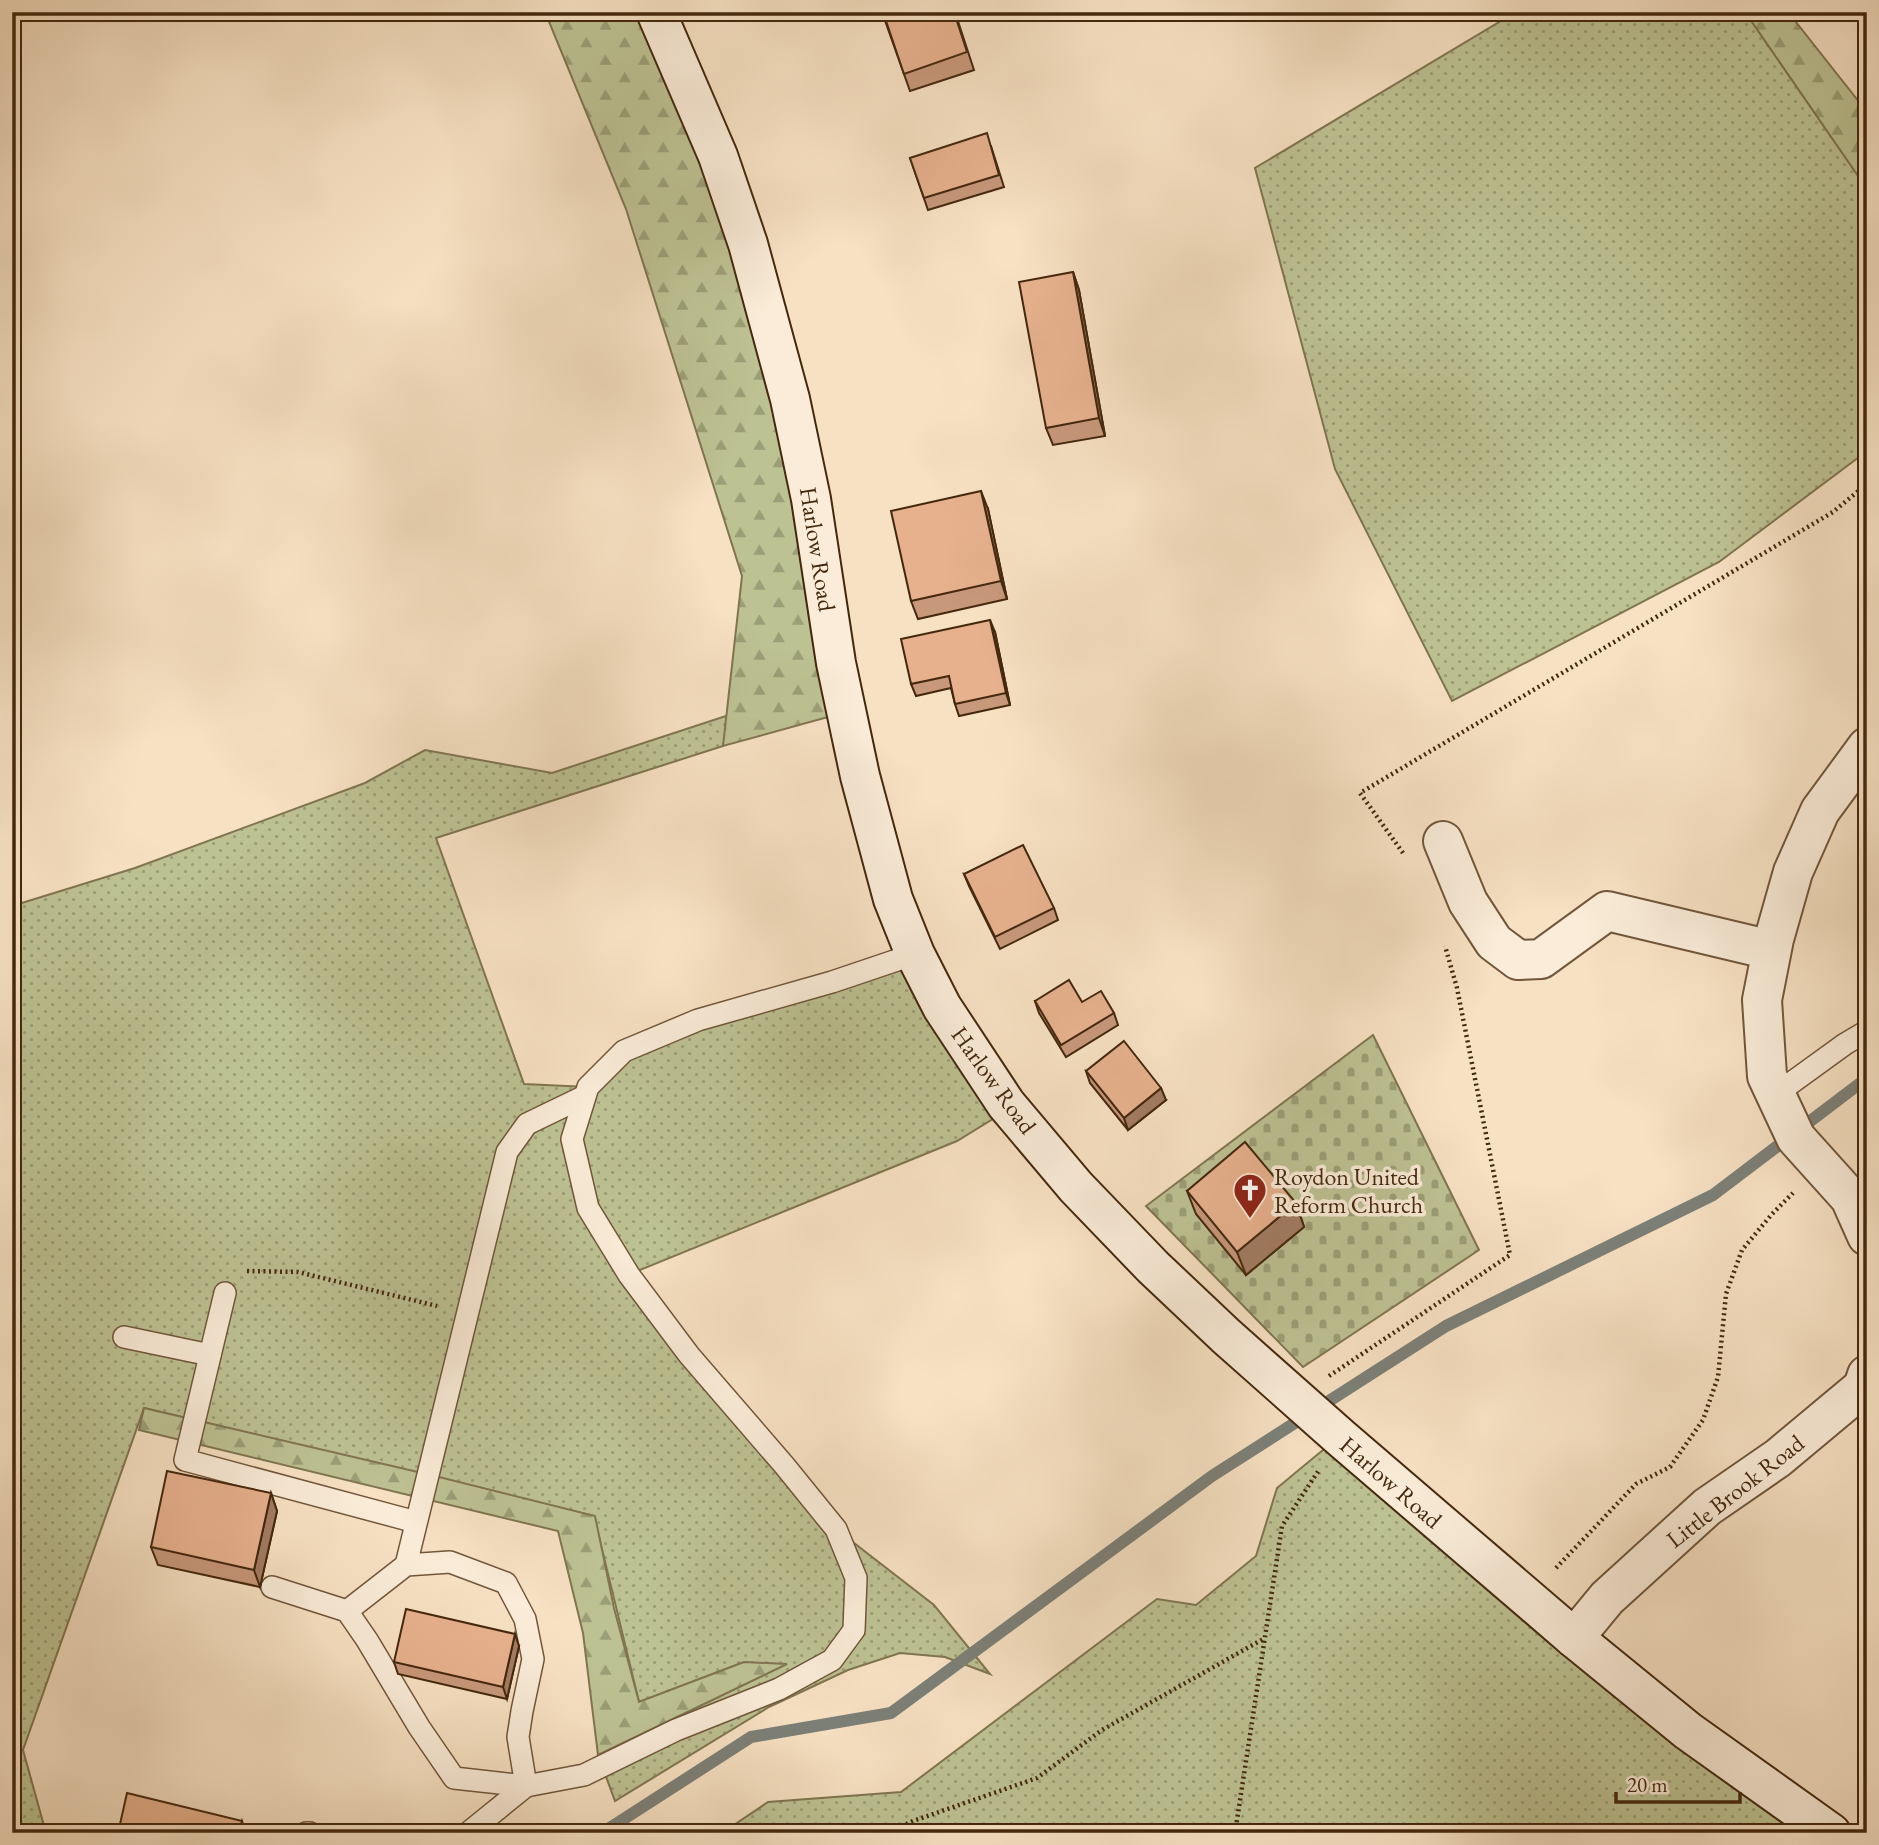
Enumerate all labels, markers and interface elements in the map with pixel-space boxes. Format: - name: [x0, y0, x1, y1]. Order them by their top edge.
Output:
- street label: Harlow Road: [793, 484, 843, 614]
- street label: Harlow Road: [944, 1020, 1044, 1141]
- place label: Roydon United Reform Church: [1274, 1161, 1423, 1220]
- church icon: Roydon United Reform Church: [1231, 1171, 1269, 1220]
- street label: Little Brook Road: [1660, 1427, 1811, 1555]
- street label: Harlow Road: [1333, 1429, 1449, 1536]
- scale bar: [1616, 1761, 1741, 1805]
- text: 20 m: [1627, 1771, 1668, 1798]

